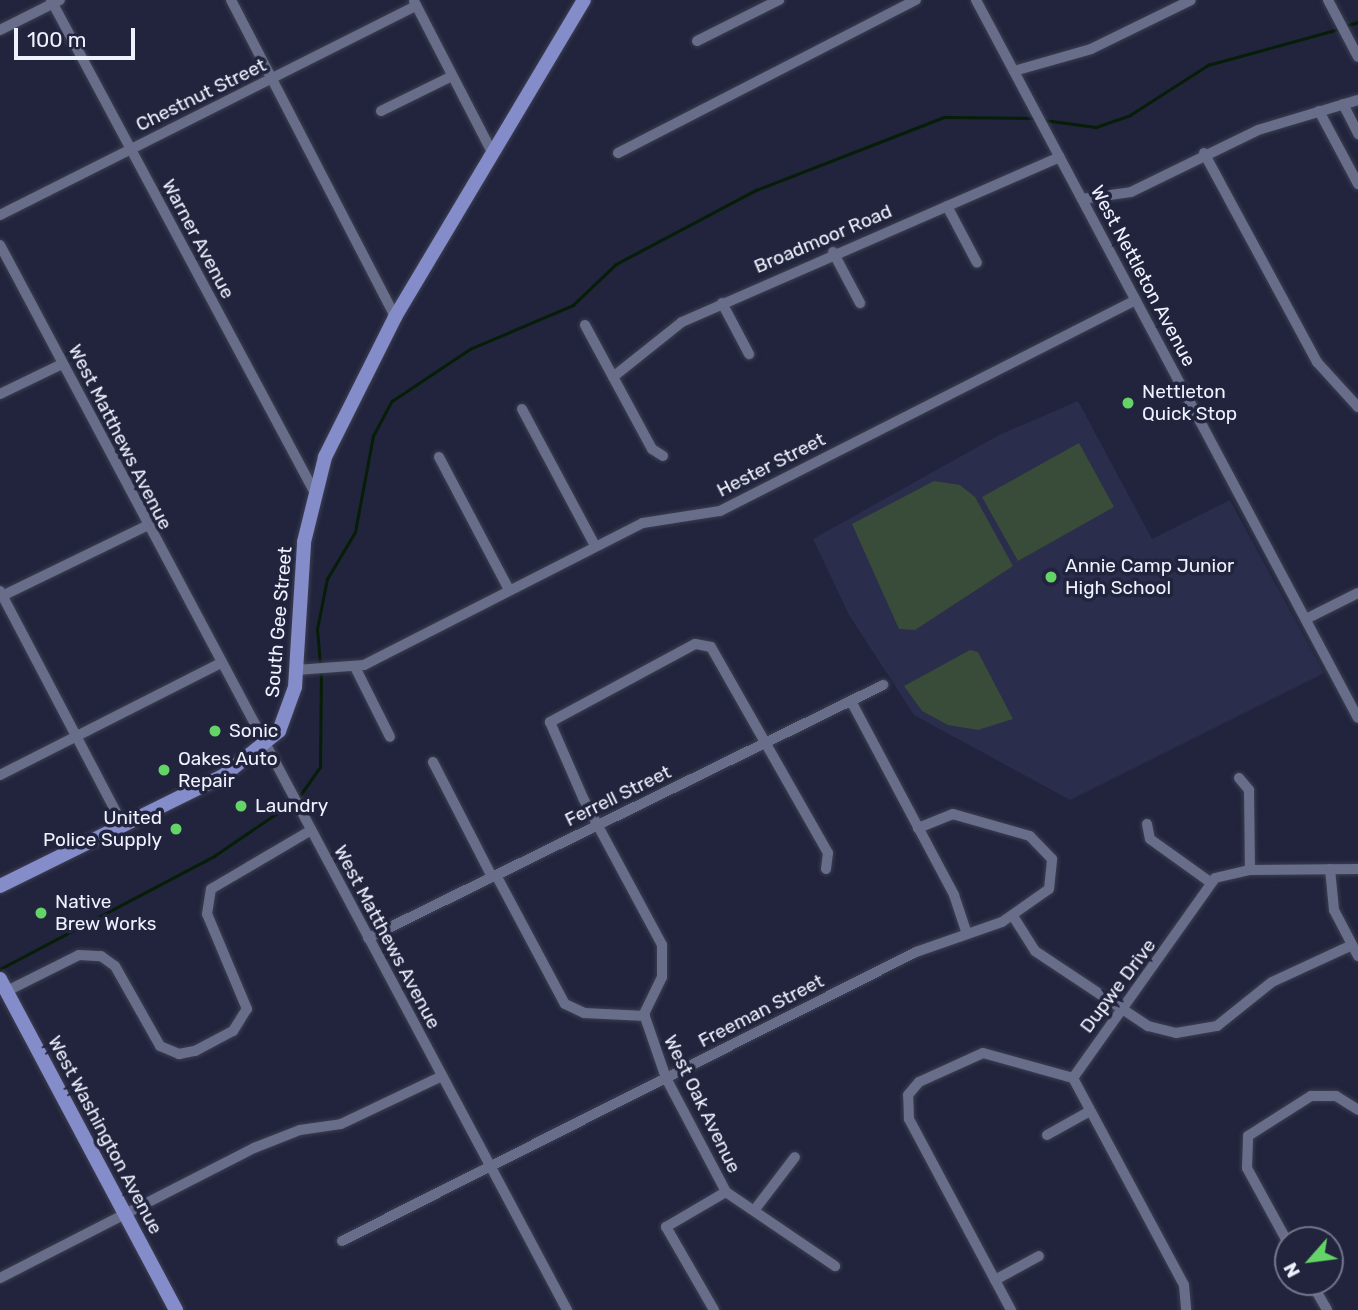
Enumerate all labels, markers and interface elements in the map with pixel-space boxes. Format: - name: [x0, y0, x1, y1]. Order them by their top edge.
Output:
- scale bar: [18, 14, 138, 58]
- text: 100 m: [27, 27, 86, 52]
- street label: Chestnut Street: [132, 54, 270, 136]
- street label: Warner Avenue: [157, 175, 239, 303]
- street label: West Nettleton Avenue: [1085, 181, 1201, 371]
- street label: Broadmoor Road: [750, 200, 896, 278]
- street label: West Matthews Avenue: [63, 340, 177, 534]
- place label: Nettleton Quick Stop: [1142, 381, 1237, 425]
- marker: Nettleton Quick Stop: [1120, 395, 1136, 411]
- street label: Hester Street: [713, 428, 829, 502]
- street label: South Gee Street: [261, 545, 297, 699]
- place label: Annie Camp Junior High School: [1065, 555, 1234, 599]
- marker: Annie Camp Junior High School: [1043, 569, 1059, 585]
- place label: Sonic: [229, 720, 278, 742]
- marker: Sonic: [207, 723, 223, 739]
- place label: Oakes Auto Repair: [178, 748, 278, 792]
- street label: Ferrell Street: [561, 760, 675, 832]
- marker: Oakes Auto Repair: [156, 762, 172, 778]
- place label: Laundry: [255, 795, 328, 817]
- marker: Laundry: [233, 798, 249, 814]
- place label: United Police Supply: [43, 807, 162, 851]
- marker: United Police Supply: [168, 821, 184, 837]
- street label: West Matthews Avenue: [329, 841, 445, 1033]
- place label: Native Brew Works: [55, 891, 157, 935]
- marker: Native Brew Works: [33, 905, 49, 921]
- street label: Dupwe Drive: [1075, 935, 1161, 1037]
- street label: Freeman Street: [695, 970, 827, 1052]
- street label: West Oak Avenue: [659, 1031, 745, 1177]
- street label: West Washington Avenue: [43, 1032, 167, 1238]
- north arrow: [1274, 1226, 1344, 1296]
- text: N: [1278, 1259, 1305, 1282]

